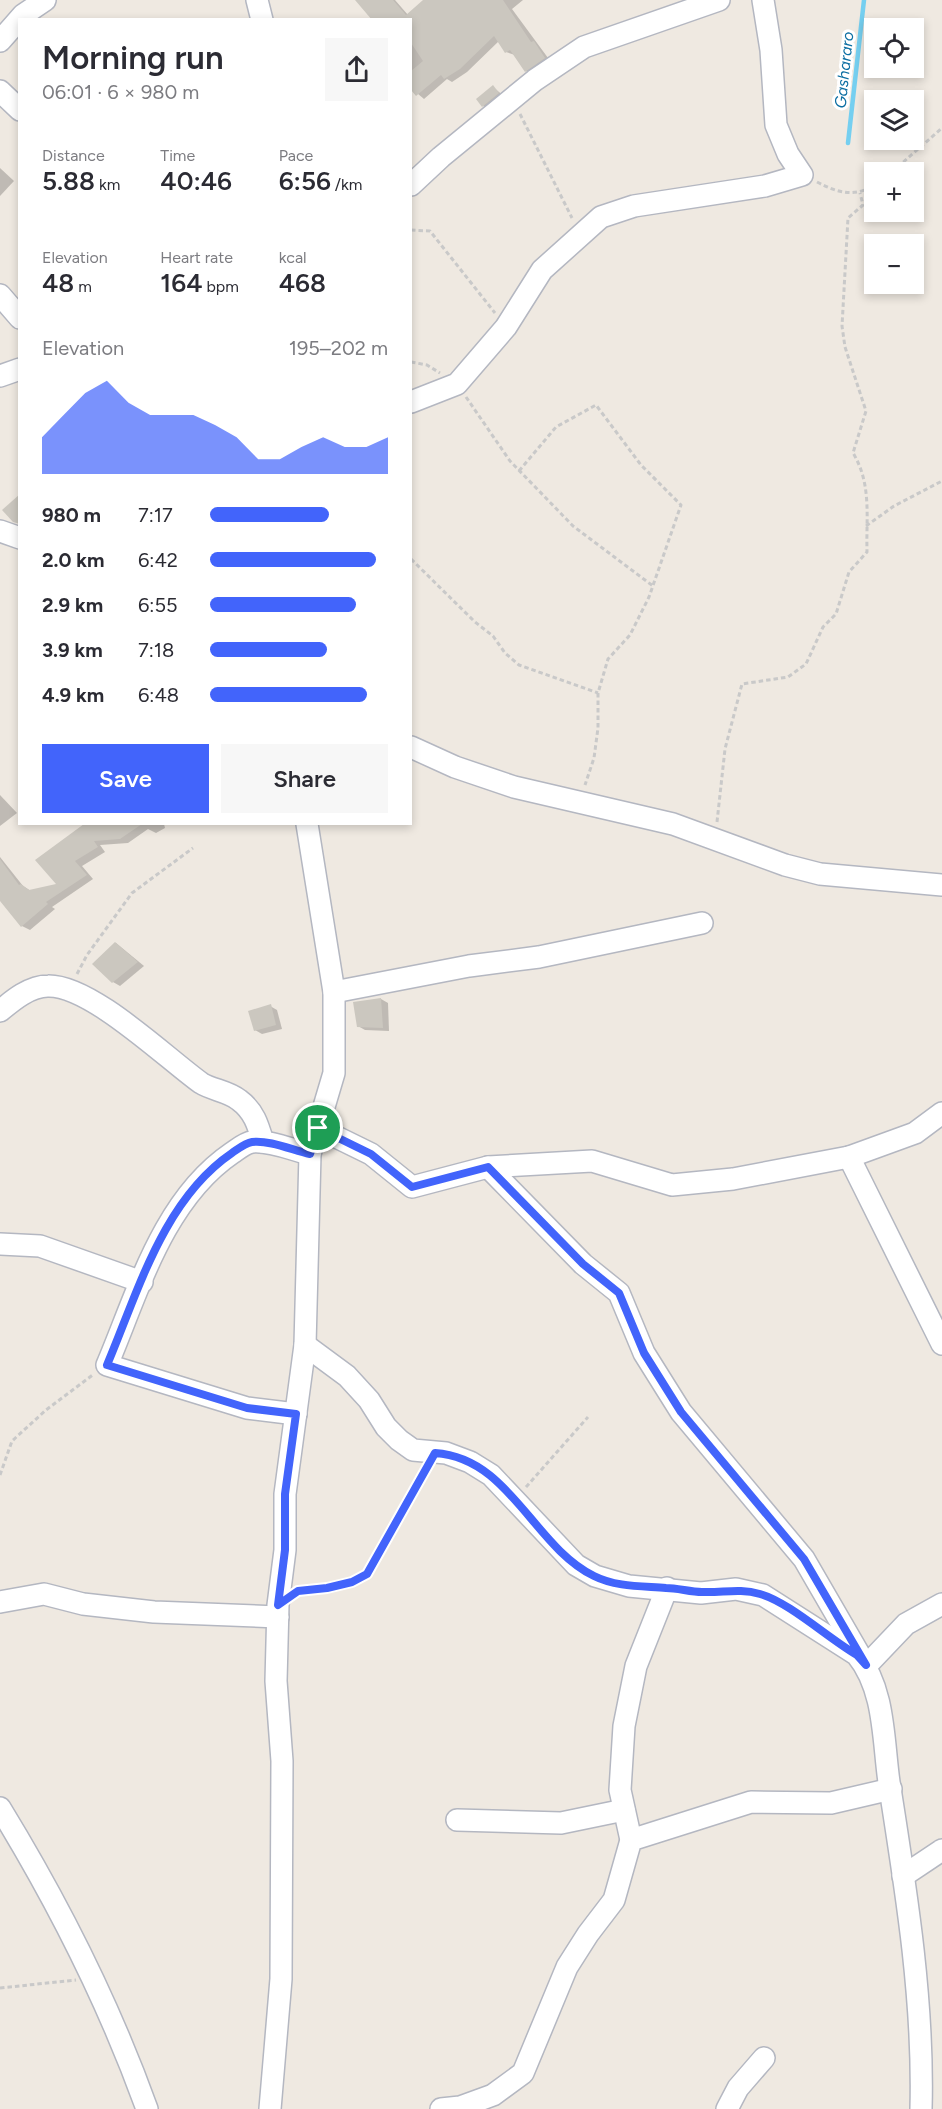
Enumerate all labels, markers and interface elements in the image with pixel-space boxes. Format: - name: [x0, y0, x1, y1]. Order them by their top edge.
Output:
- map controls: [864, 18, 924, 294]
- button: locate: [864, 18, 924, 78]
- water label: Gashararo: [831, 31, 857, 109]
- text: Morning run: [42, 38, 224, 77]
- button: share: [325, 38, 388, 101]
- text: 06:01 · 6 × 980 m: [42, 80, 199, 104]
- button: layers: [864, 90, 924, 150]
- text: Distance: [42, 146, 105, 165]
- text: Time: [160, 146, 195, 165]
- text: Pace: [279, 146, 313, 165]
- button: +: [864, 162, 924, 222]
- text: 5.88: [42, 165, 95, 197]
- text: 40:46: [160, 165, 232, 197]
- text: 6:56: [279, 165, 331, 197]
- text: km: [95, 175, 120, 194]
- text: /km: [331, 175, 362, 194]
- button: −: [864, 234, 924, 294]
- text: Elevation: [42, 248, 108, 267]
- text: Heart rate: [160, 248, 233, 267]
- text: kcal: [279, 248, 307, 267]
- text: 48: [42, 267, 74, 299]
- text: 164: [160, 267, 202, 299]
- text: 468: [279, 267, 326, 299]
- text: m: [74, 277, 92, 296]
- text: bpm: [202, 277, 239, 296]
- text: Elevation: [42, 336, 124, 360]
- text: 195–202 m: [289, 336, 388, 360]
- text: 980 m: [42, 503, 101, 527]
- text: 7:17: [138, 503, 173, 527]
- text: 2.0 km: [42, 548, 104, 572]
- text: 6:42: [138, 548, 178, 572]
- text: 2.9 km: [42, 593, 103, 617]
- text: 6:55: [138, 593, 177, 617]
- text: 3.9 km: [42, 638, 103, 662]
- text: 7:18: [138, 638, 174, 662]
- text: 4.9 km: [42, 683, 104, 707]
- text: 6:48: [138, 683, 179, 707]
- button: Save: [42, 744, 209, 813]
- button: Share: [221, 744, 388, 813]
- pin: [292, 1102, 343, 1153]
- icon: arrive: [301, 1111, 334, 1144]

